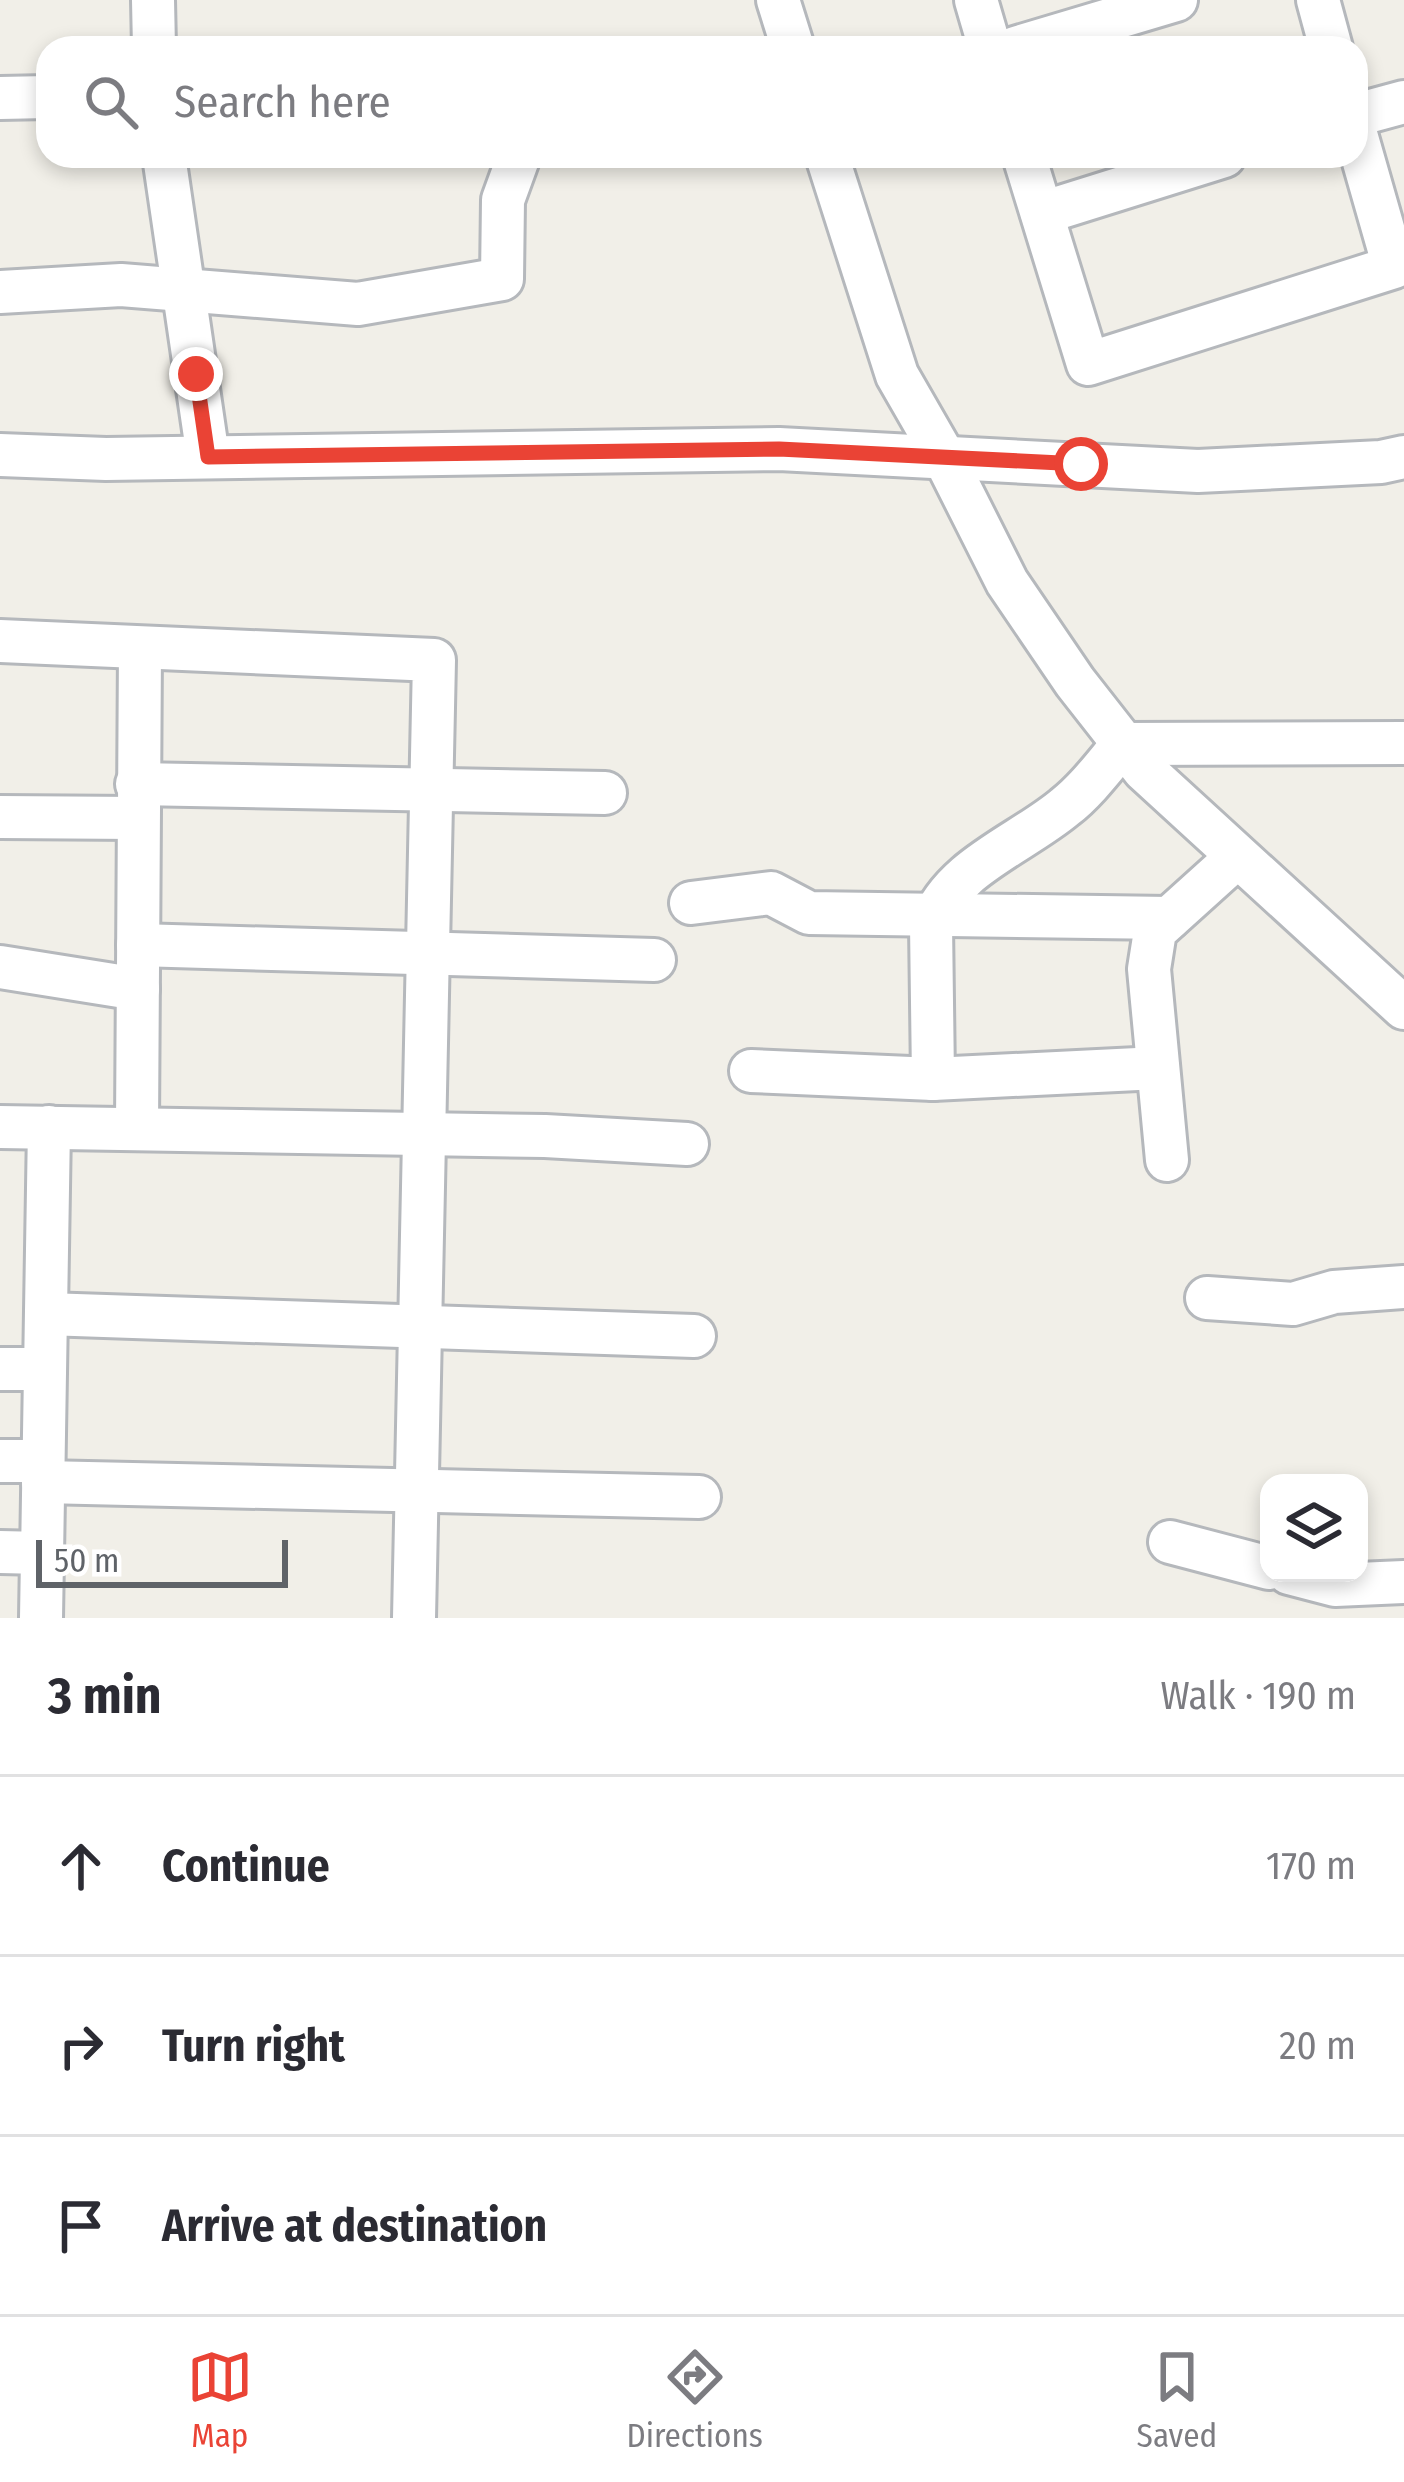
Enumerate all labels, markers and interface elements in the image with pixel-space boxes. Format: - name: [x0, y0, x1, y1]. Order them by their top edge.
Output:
- search box: [36, 36, 1368, 168]
- icon: search: [78, 69, 144, 135]
- text: Search here: [174, 75, 391, 129]
- route end: [169, 347, 223, 401]
- route start: [1054, 437, 1108, 491]
- map controls: [1260, 1474, 1368, 1582]
- button: layers: [1260, 1474, 1368, 1582]
- scale bar: [36, 1534, 288, 1587]
- text: 50 m: [54, 1541, 119, 1581]
- text: 3 min: [48, 1665, 162, 1727]
- text: Walk · 190 m: [1161, 1673, 1356, 1719]
- icon: ahead: [48, 1833, 114, 1899]
- text: Continue: [162, 1839, 330, 1893]
- text: 170 m: [1266, 1843, 1356, 1889]
- icon: right: [48, 2013, 114, 2079]
- text: Turn right: [162, 2019, 345, 2073]
- text: 20 m: [1279, 2023, 1356, 2069]
- icon: arrive: [48, 2193, 114, 2259]
- text: Arrive at destination: [162, 2199, 547, 2253]
- tab: Map: [187, 2344, 253, 2456]
- tab: Directions: [626, 2344, 763, 2456]
- tab: Saved: [1137, 2344, 1217, 2456]

